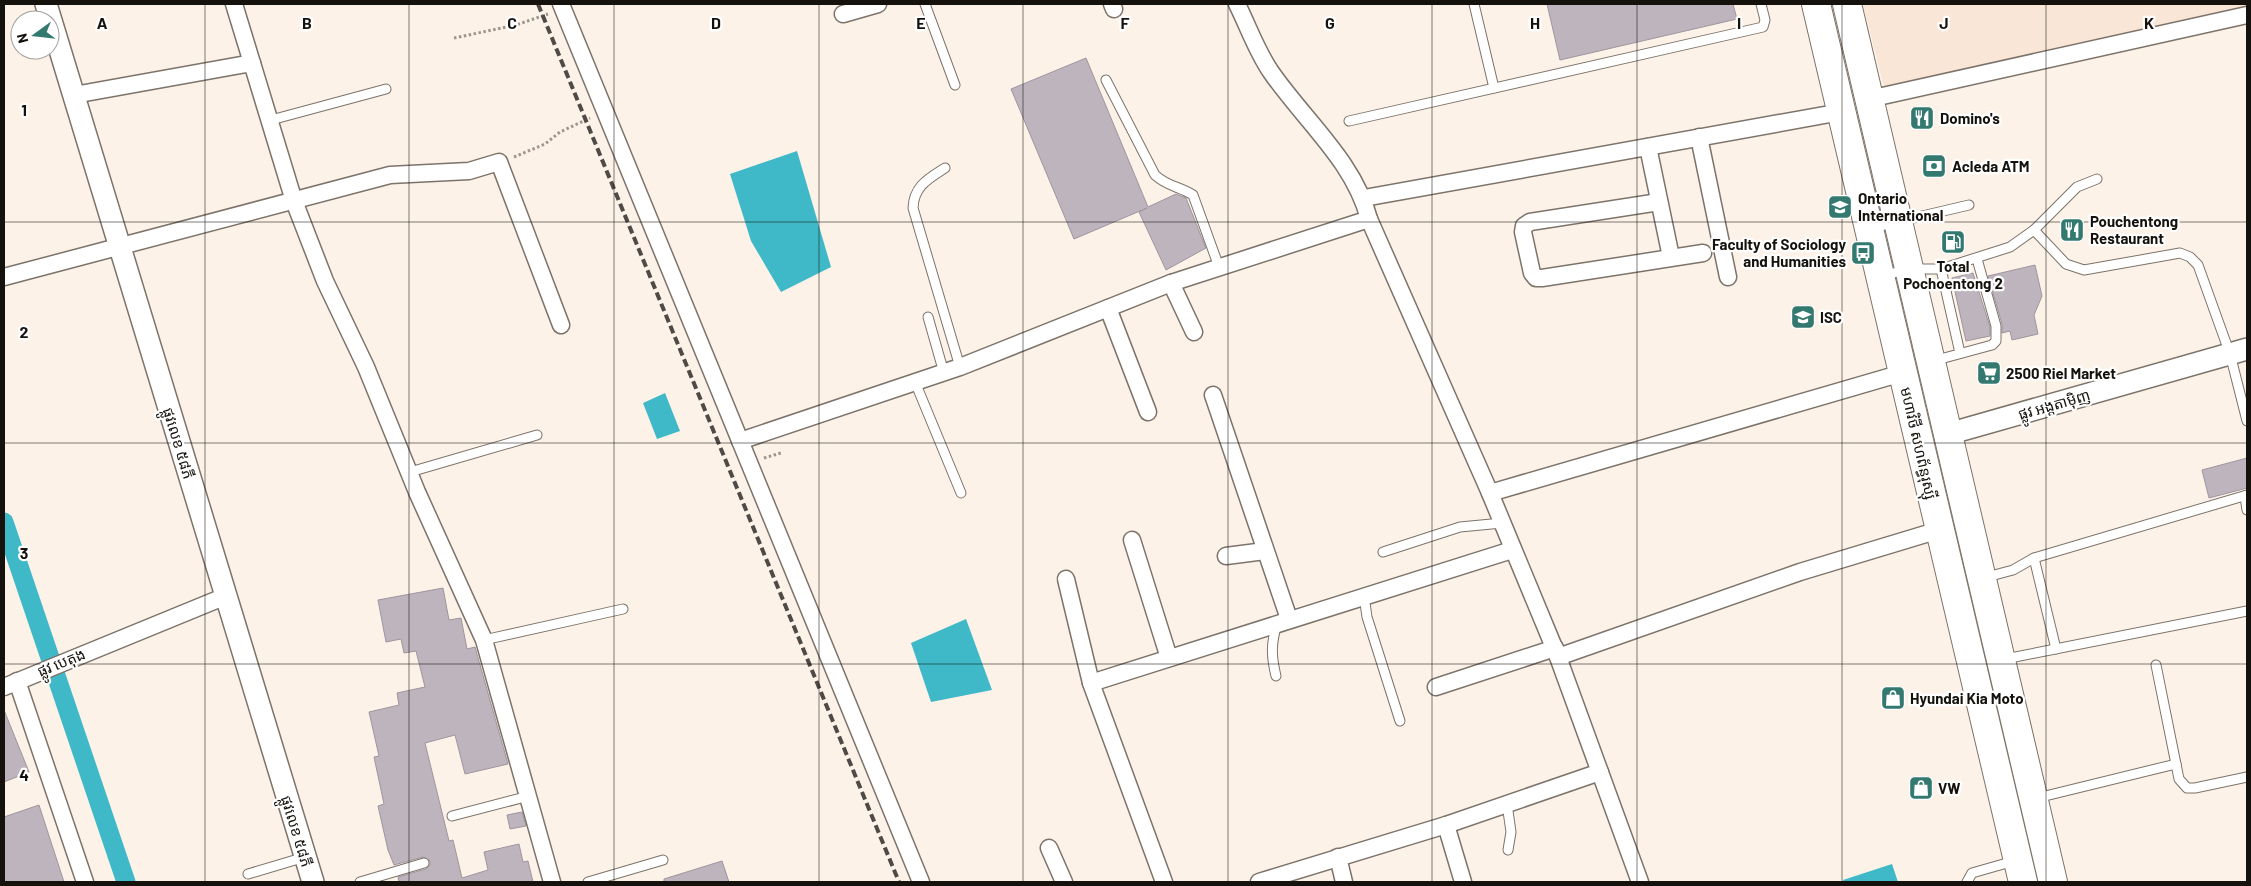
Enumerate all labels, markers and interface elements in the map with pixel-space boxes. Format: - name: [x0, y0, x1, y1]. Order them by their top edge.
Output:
- north arrow: [10, 10, 60, 60]
- text: A: [97, 13, 108, 32]
- text: B: [302, 13, 312, 32]
- text: C: [507, 13, 517, 32]
- text: D: [711, 13, 721, 32]
- text: E: [916, 13, 926, 32]
- text: F: [1121, 13, 1130, 32]
- text: G: [1325, 13, 1335, 32]
- text: H: [1530, 13, 1540, 32]
- text: I: [1737, 13, 1741, 32]
- text: J: [1939, 13, 1949, 32]
- text: K: [2144, 13, 2154, 32]
- text: N: [13, 32, 31, 45]
- text: 1: [21, 100, 27, 119]
- restaurant icon: Domino's: [1909, 105, 1935, 131]
- place label: Domino's: [1940, 109, 2000, 127]
- bank icon: Acleda ATM: [1921, 153, 1947, 179]
- place label: Acleda ATM: [1952, 157, 2029, 175]
- place label: Ontario International: [1858, 189, 1943, 224]
- school or university icon: Ontario International: [1827, 194, 1853, 220]
- place label: Pouchentong Restaurant: [2090, 212, 2178, 247]
- restaurant icon: Pouchentong Restaurant: [2059, 217, 2085, 243]
- fuel station icon: Total Pochoentong 2: [1940, 229, 1966, 255]
- place label: Faculty of Sociology and Humanities: [1712, 235, 1846, 270]
- bus stop icon: Faculty of Sociology and Humanities: [1850, 240, 1876, 266]
- place label: Total Pochoentong 2: [1903, 257, 2003, 292]
- school or university icon: ISC: [1790, 304, 1816, 330]
- place label: ISC: [1820, 308, 1842, 326]
- text: 2: [20, 322, 29, 341]
- supermarket icon: 2500 Riel Market: [1976, 360, 2002, 386]
- place label: 2500 Riel Market: [2006, 364, 2116, 382]
- street label: មហាវិថី សហព័ន្ធរុស្ស៊ី: [1893, 385, 1941, 502]
- street label: ផ្លូវ អង្តតាម៉ិញ: [2016, 385, 2094, 428]
- street label: ផ្លូវលេខ ៥៨ភី: [154, 405, 198, 482]
- text: 3: [20, 543, 28, 562]
- street label: ផ្លូវ បេតុង: [34, 644, 90, 685]
- shop icon: Hyundai Kia Moto: [1880, 685, 1906, 711]
- place label: Hyundai Kia Moto: [1910, 689, 2024, 707]
- text: 4: [19, 765, 29, 784]
- shop icon: VW: [1908, 775, 1934, 801]
- place label: VW: [1938, 779, 1961, 797]
- street label: ផ្លូវលេខ ៥៨ភី: [272, 793, 316, 870]

